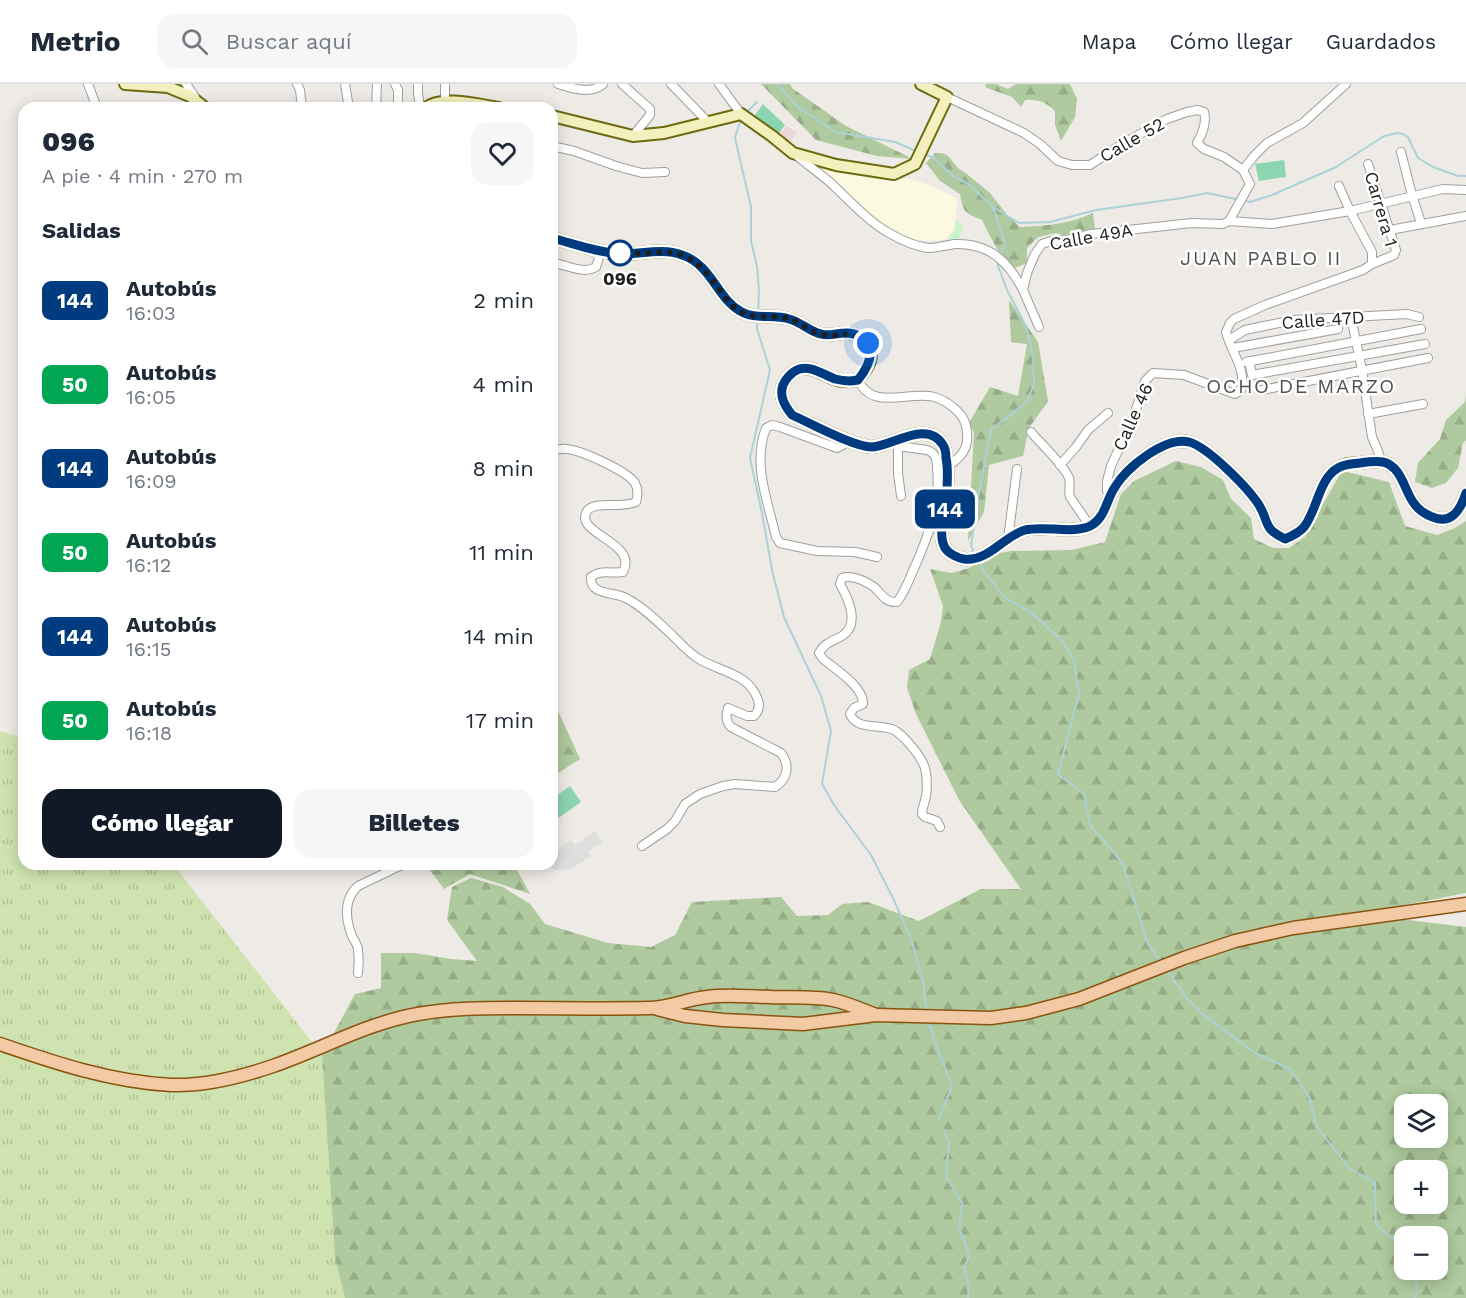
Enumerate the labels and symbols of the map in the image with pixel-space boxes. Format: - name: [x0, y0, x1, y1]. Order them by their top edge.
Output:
- street label: Calle 52: [1096, 113, 1168, 166]
- street label: Carrera 1: [1361, 169, 1402, 249]
- street label: Calle 49A: [1048, 219, 1134, 254]
- marker: 096: [607, 240, 633, 266]
- district label: JUAN PABLO II: [1180, 246, 1342, 270]
- place label: 096: [603, 268, 637, 289]
- street label: Calle 47D: [1281, 306, 1365, 333]
- your location: [853, 328, 883, 358]
- district label: OCHO DE MARZO: [1206, 374, 1396, 398]
- street label: Calle 46: [1108, 380, 1157, 454]
- line badge: 144: [910, 490, 980, 528]

